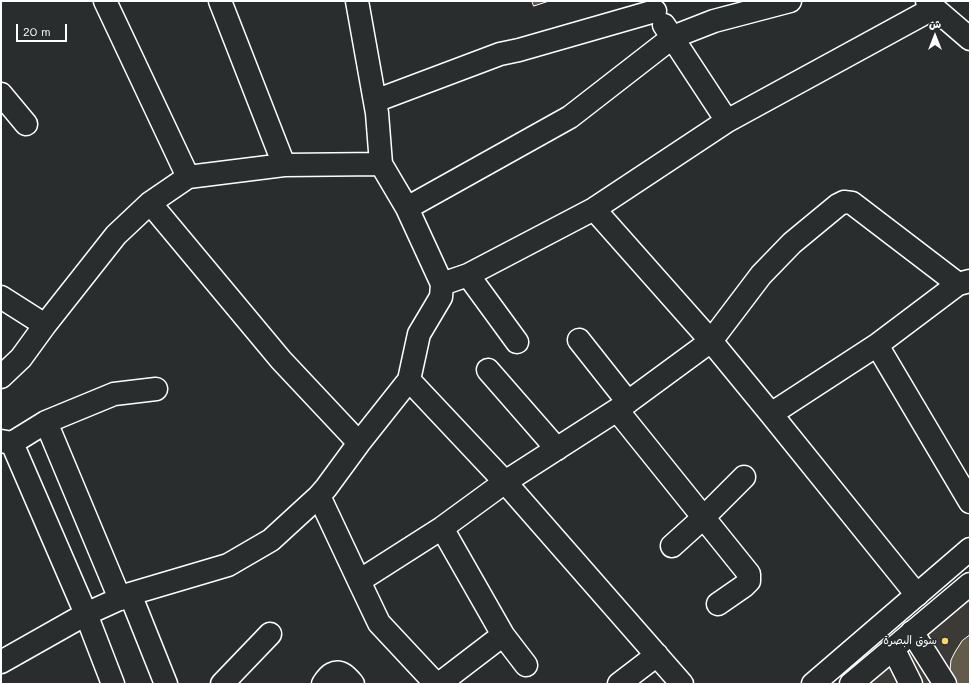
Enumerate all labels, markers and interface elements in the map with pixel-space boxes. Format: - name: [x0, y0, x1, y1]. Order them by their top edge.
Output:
- scale bar: [18, 16, 69, 42]
- north arrow: [915, 16, 955, 56]
- text: ش: [929, 16, 941, 31]
- text: 20 m: [23, 23, 51, 39]
- place label: سوق البصرة: [883, 634, 937, 648]
- marker: سوق البصرة: [940, 636, 950, 646]

